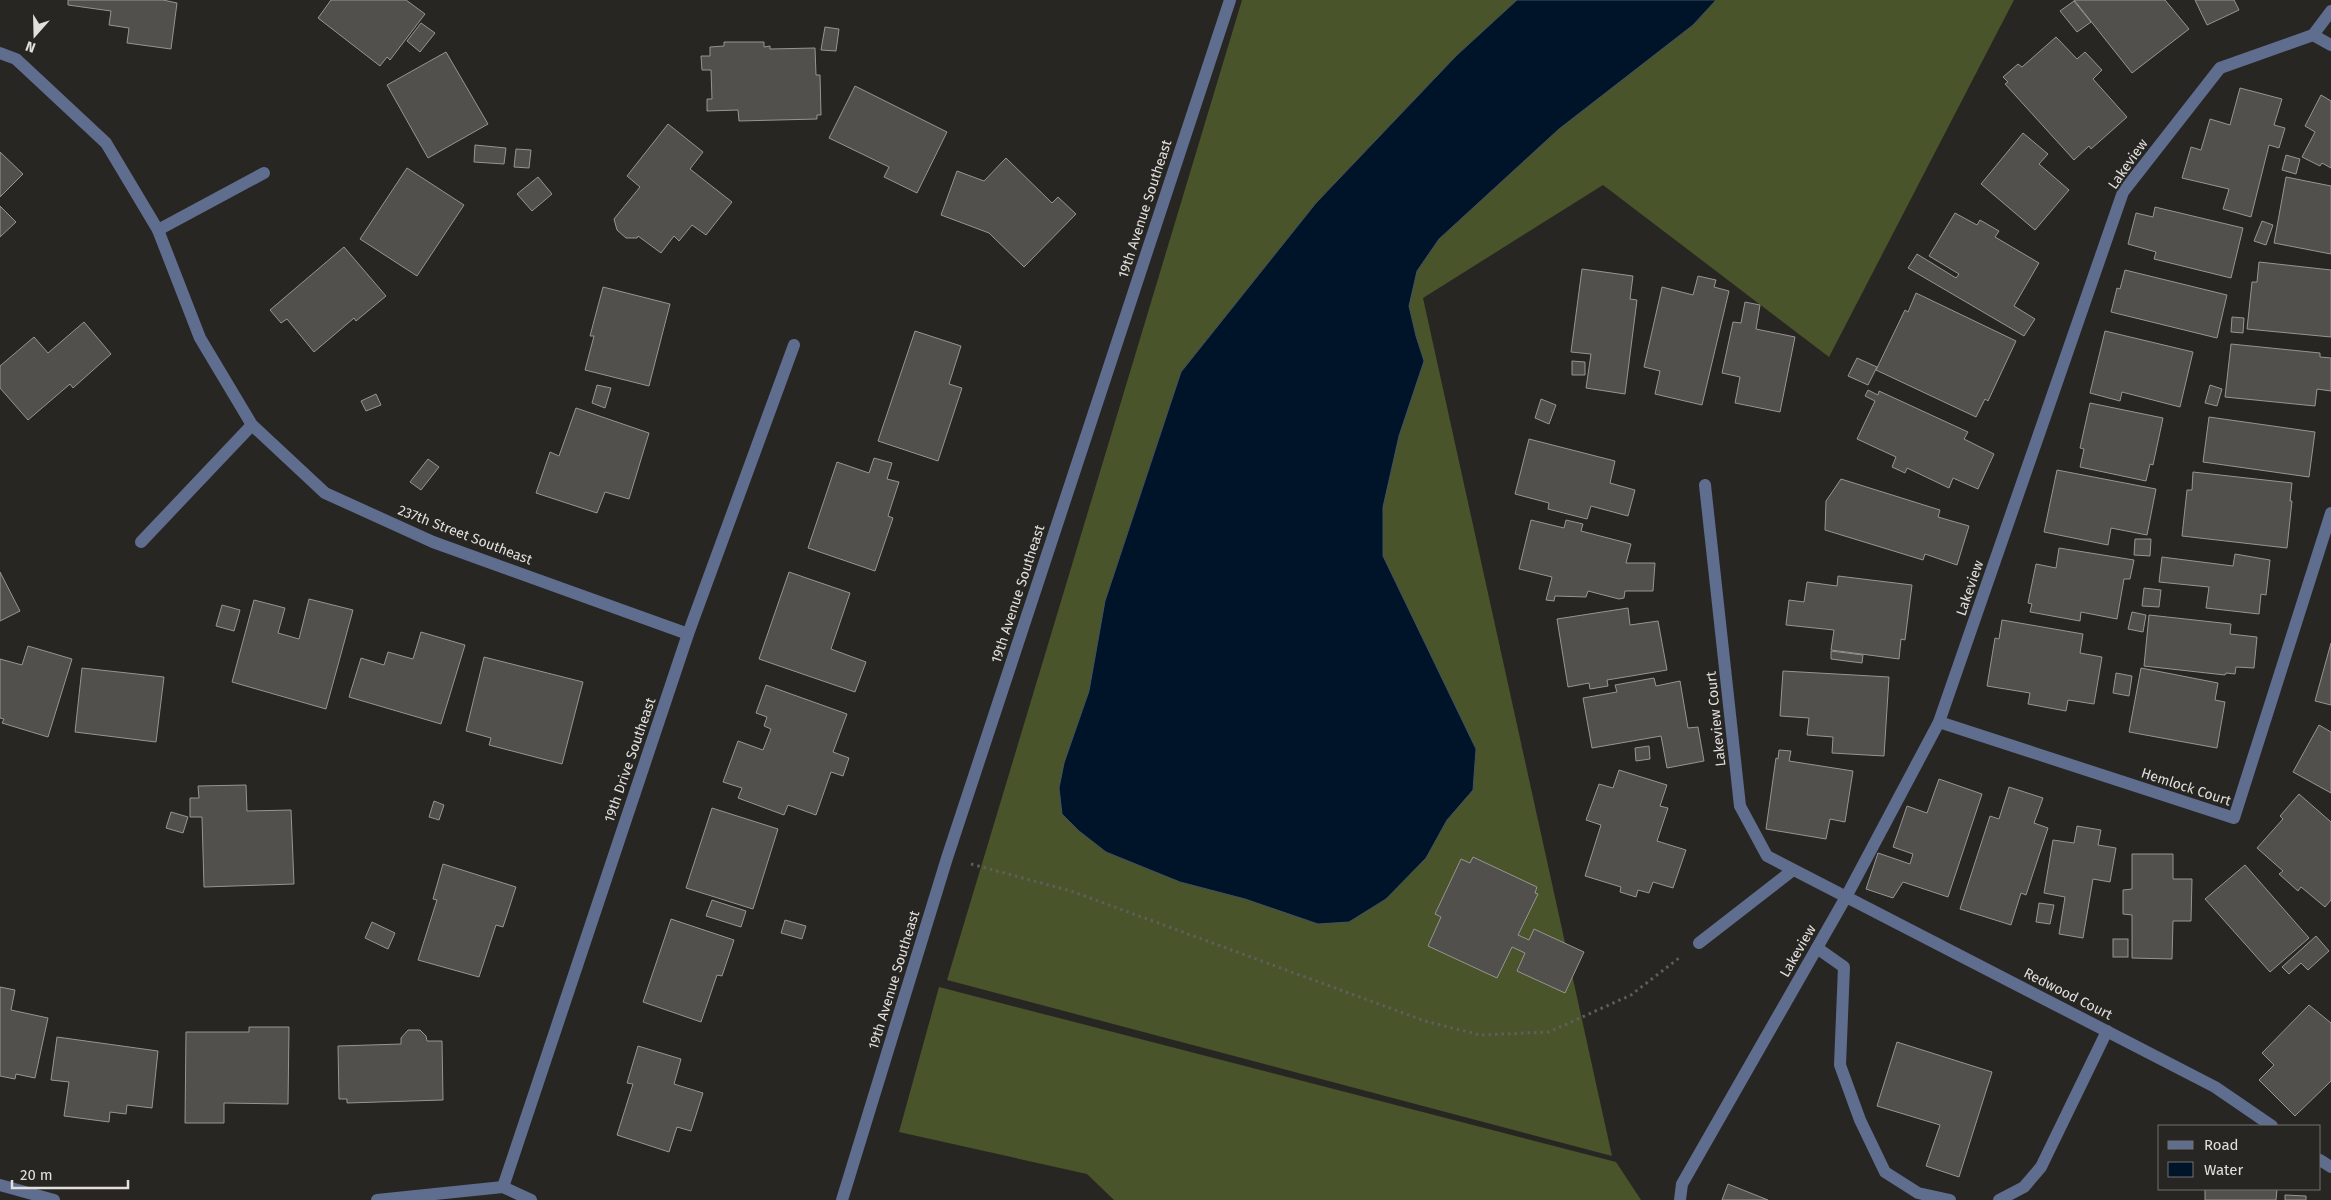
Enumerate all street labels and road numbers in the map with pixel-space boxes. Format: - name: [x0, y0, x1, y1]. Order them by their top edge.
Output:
- street label: Lakeview: [2105, 136, 2151, 192]
- street label: 19th Avenue Southeast: [1115, 137, 1176, 280]
- street label: 237th Street Southeast: [395, 502, 535, 569]
- street label: 19th Avenue Southeast: [988, 522, 1049, 665]
- street label: Lakeview: [1953, 558, 1987, 618]
- street label: Lakeview Court: [1702, 670, 1729, 767]
- street label: 19th Drive Southeast: [601, 695, 660, 825]
- street label: Hemlock Court: [2139, 765, 2234, 810]
- street label: 19th Avenue Southeast: [865, 908, 924, 1051]
- street label: Lakeview: [1776, 922, 1820, 980]
- street label: Redwood Court: [2021, 964, 2116, 1024]

